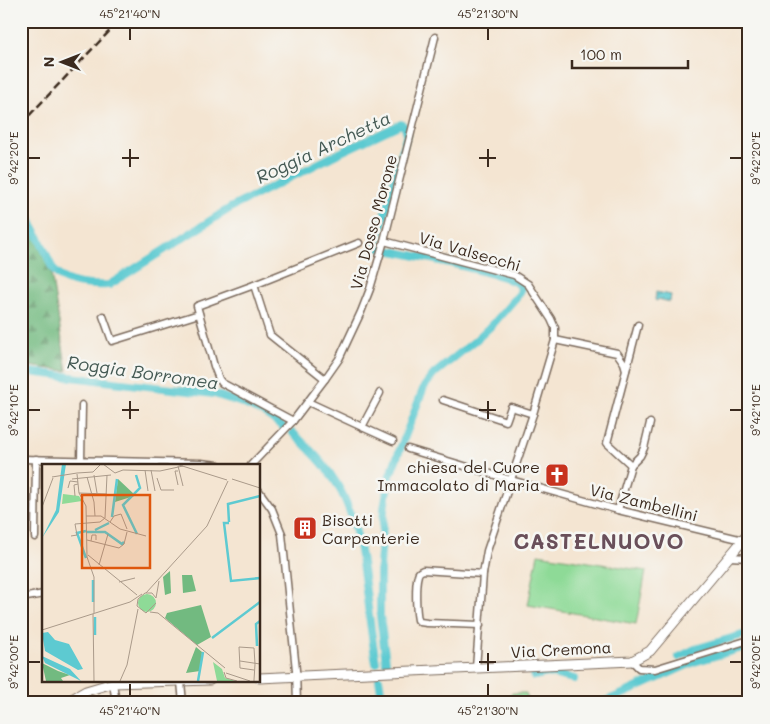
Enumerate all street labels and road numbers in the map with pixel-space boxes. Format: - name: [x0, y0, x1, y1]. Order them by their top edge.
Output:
- street label: Via Dosso Morone: [345, 152, 401, 292]
- street label: Via Valsecchi: [417, 226, 523, 276]
- street label: Via Zambellini: [588, 478, 700, 526]
- street label: Via Cremona: [510, 636, 612, 662]

